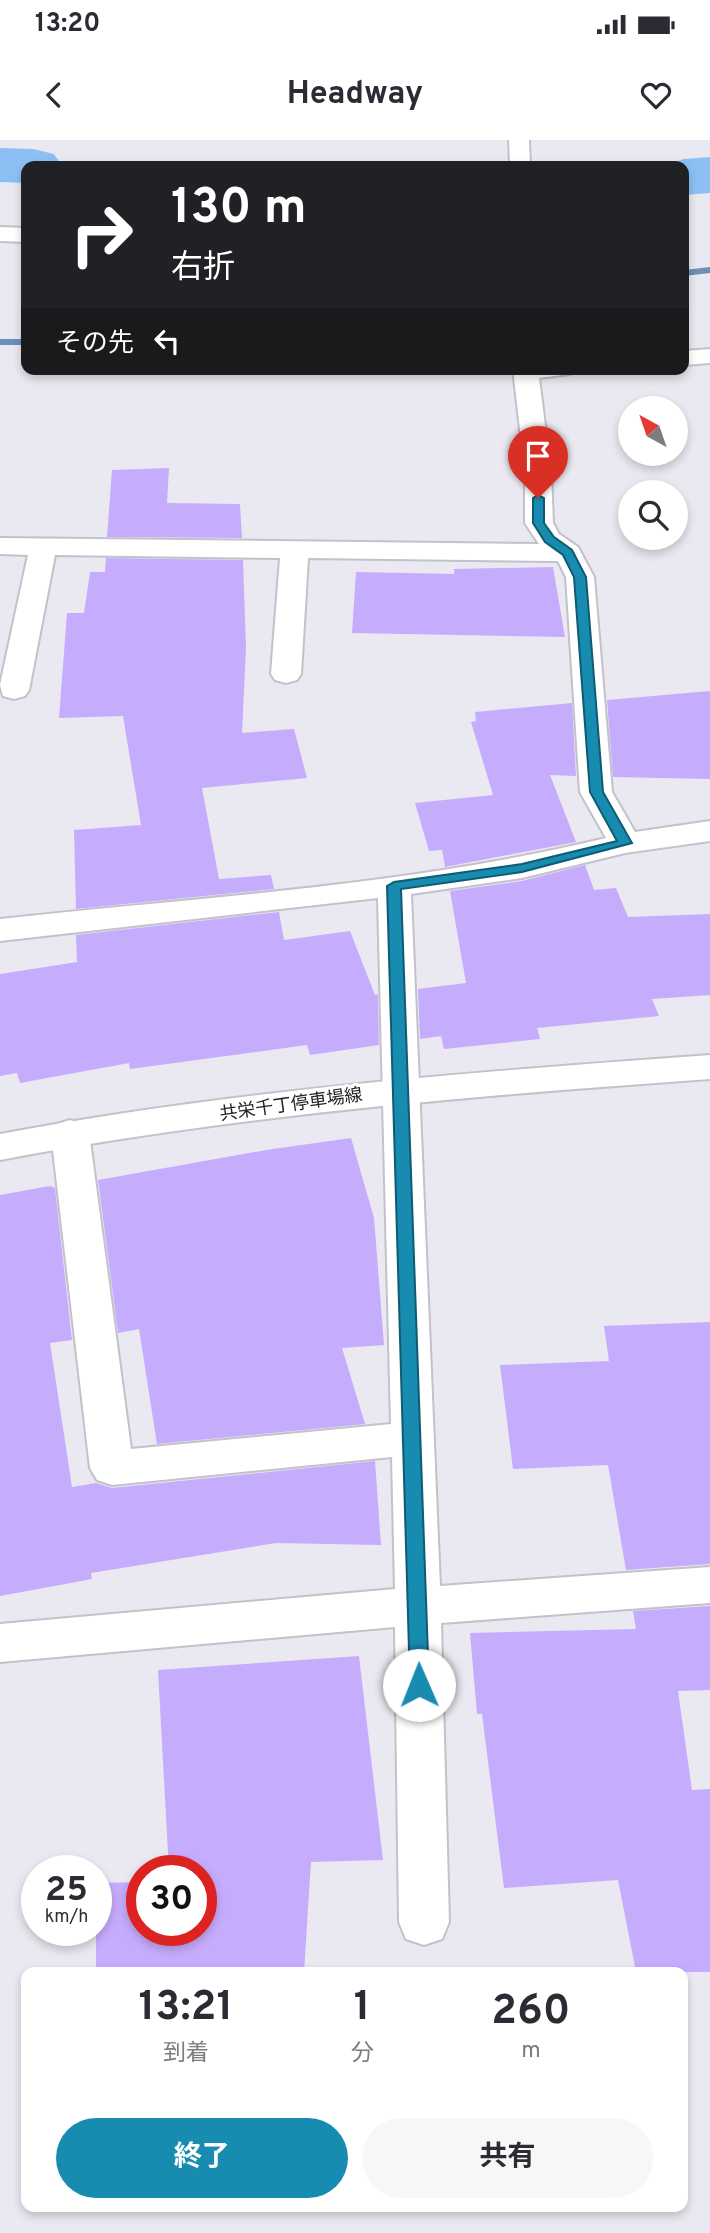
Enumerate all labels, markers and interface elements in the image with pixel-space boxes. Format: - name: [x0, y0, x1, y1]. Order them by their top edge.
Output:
- text: 13:20: [35, 8, 100, 41]
- text: Headway: [287, 75, 423, 115]
- icon: back: [35, 76, 73, 114]
- icon: heart: [637, 76, 675, 114]
- text: 130 m: [171, 179, 307, 241]
- icon: right: [56, 189, 147, 280]
- text: 右折: [171, 249, 235, 289]
- icon: left: [148, 322, 186, 360]
- text: その先: [56, 328, 134, 361]
- north arrow: [618, 396, 688, 466]
- map controls: [618, 396, 688, 550]
- pin: [508, 426, 568, 498]
- icon: arrive: [519, 437, 557, 475]
- button: search: [618, 480, 688, 550]
- street label: 共栄千丁停車場線: [218, 1084, 364, 1127]
- position arrow: [382, 1648, 456, 1722]
- speed limit sign: 30: [126, 1855, 217, 1946]
- text: 25: [45, 1869, 88, 1913]
- text: km/h: [45, 1906, 88, 1929]
- text: 13:21: [139, 1982, 233, 2035]
- text: 1: [354, 1982, 371, 2035]
- text: 260: [491, 1986, 570, 2039]
- text: m: [521, 2037, 541, 2066]
- text: 到着: [163, 2040, 209, 2069]
- text: 分: [351, 2040, 374, 2069]
- button: 終了: [56, 2118, 348, 2198]
- button: 共有: [362, 2118, 653, 2198]

